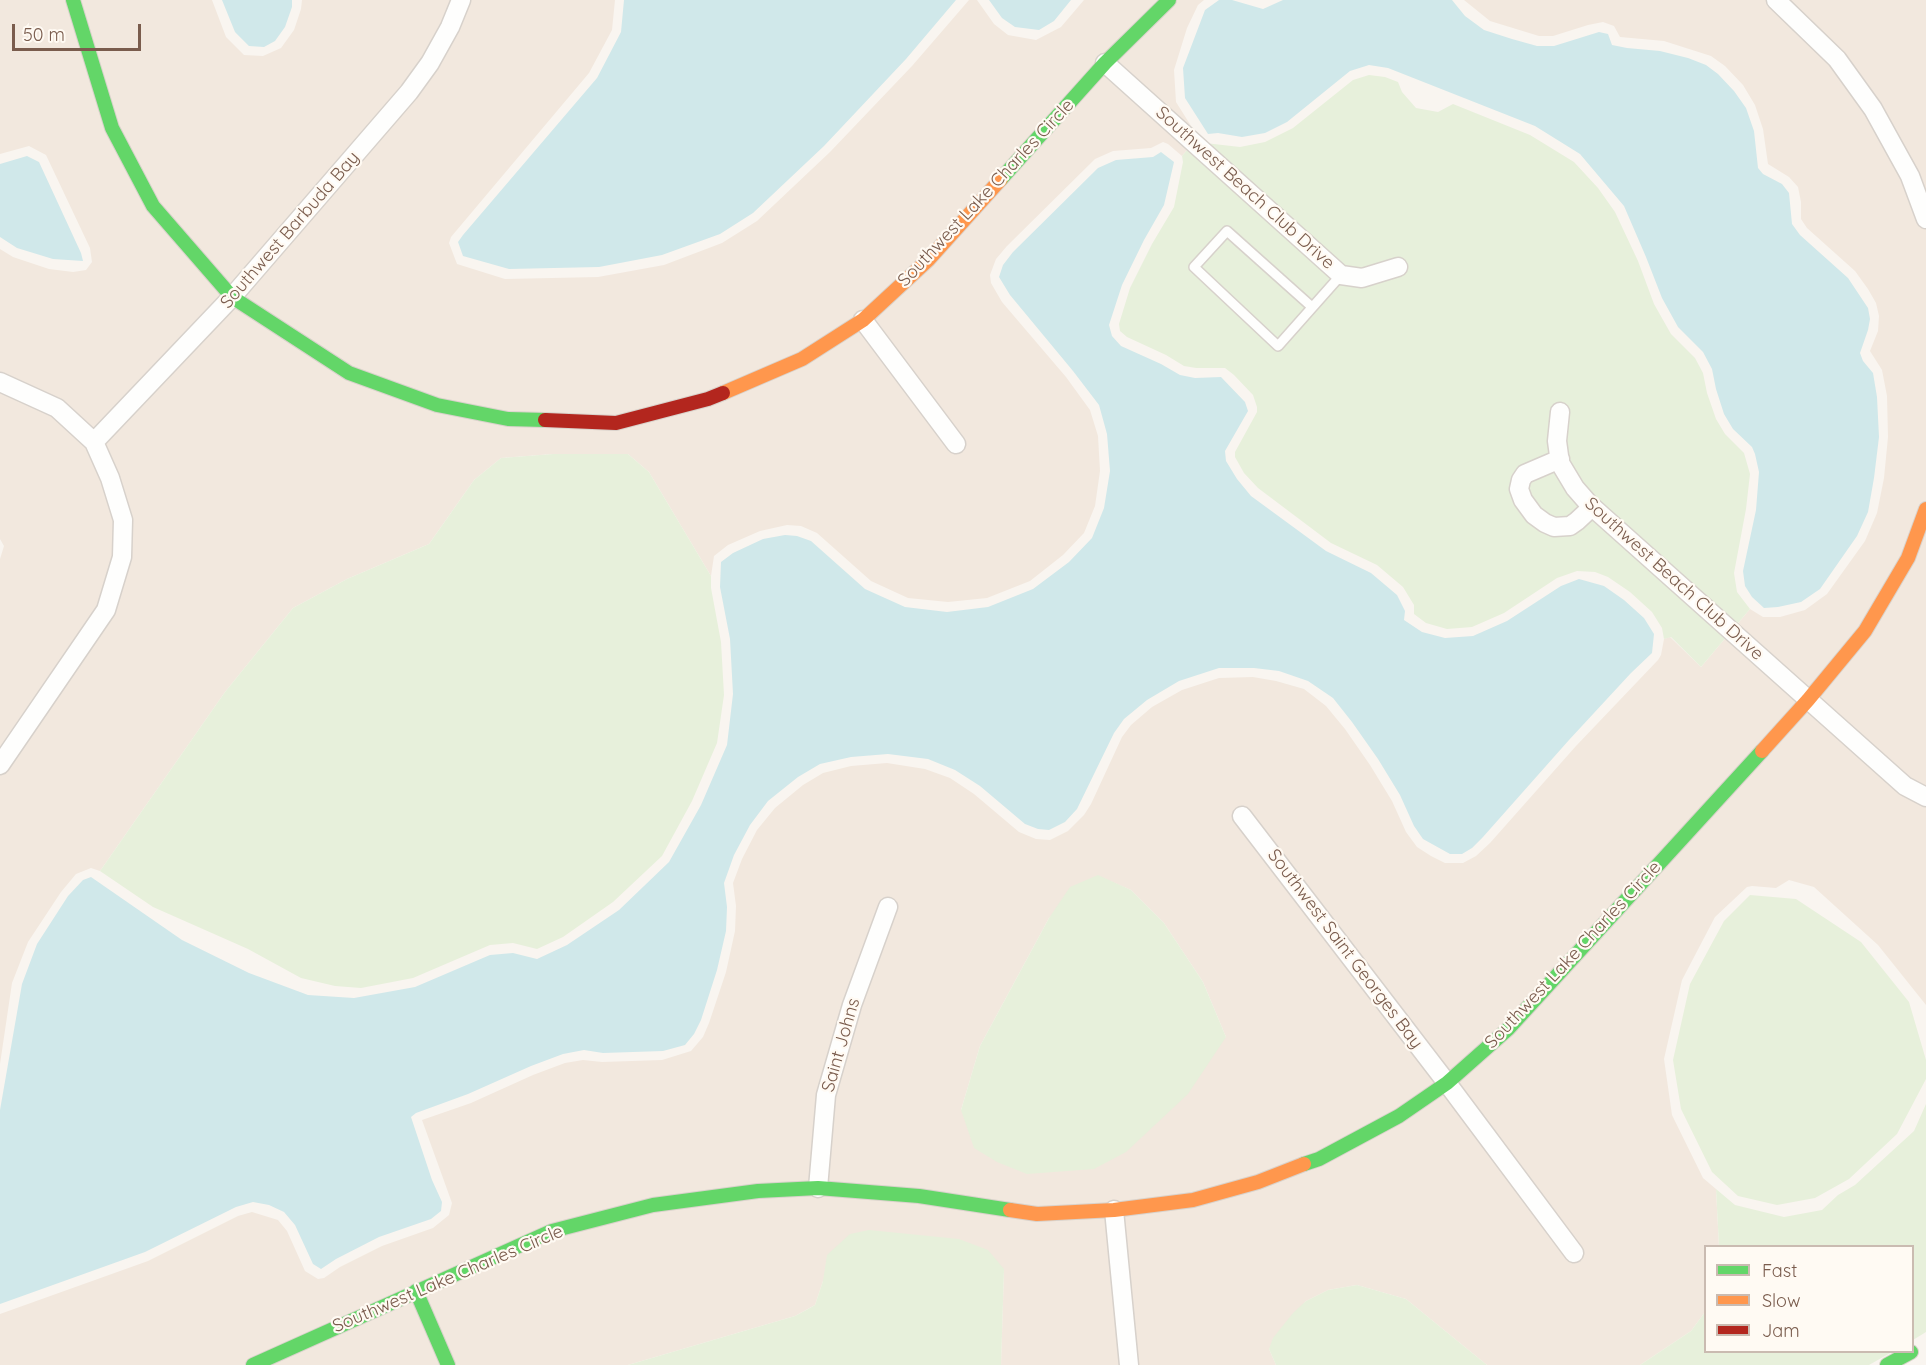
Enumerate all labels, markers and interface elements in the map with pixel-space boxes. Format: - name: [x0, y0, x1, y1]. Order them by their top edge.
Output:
- scale bar: [15, 12, 144, 50]
- text: 50 m: [23, 23, 65, 46]
- street label: Southwest Lake Charles Circle: [893, 95, 1079, 291]
- street label: Southwest Beach Club Drive: [1151, 102, 1339, 274]
- street label: Southwest Barbuda Bay: [216, 147, 364, 313]
- street label: Southwest Beach Club Drive: [1580, 493, 1768, 665]
- street label: Southwest Saint Georges Bay: [1263, 845, 1427, 1053]
- street label: Southwest Lake Charles Circle: [1480, 857, 1666, 1053]
- street label: Saint Johns: [817, 996, 865, 1094]
- street label: Southwest Lake Charles Circle: [329, 1221, 567, 1337]
- legend: [1704, 1245, 1914, 1353]
- text: Fast: [1762, 1259, 1797, 1282]
- text: Slow: [1762, 1289, 1800, 1312]
- text: Jam: [1762, 1319, 1800, 1342]

